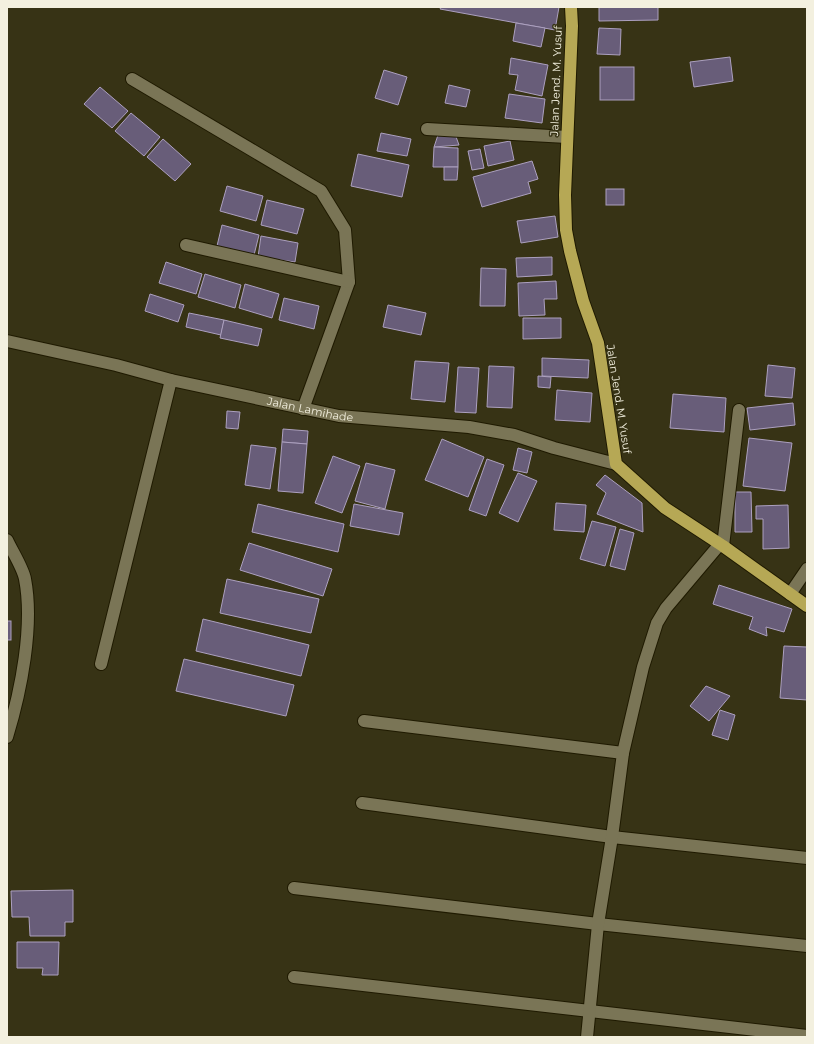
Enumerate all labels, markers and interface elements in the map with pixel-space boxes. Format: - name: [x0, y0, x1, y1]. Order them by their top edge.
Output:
- street label: Jalan Jend. M. Yusuf: [547, 24, 565, 137]
- street label: Jalan Jend. M. Yusuf: [603, 342, 635, 456]
- street label: Jalan Lamihade: [265, 394, 354, 424]

